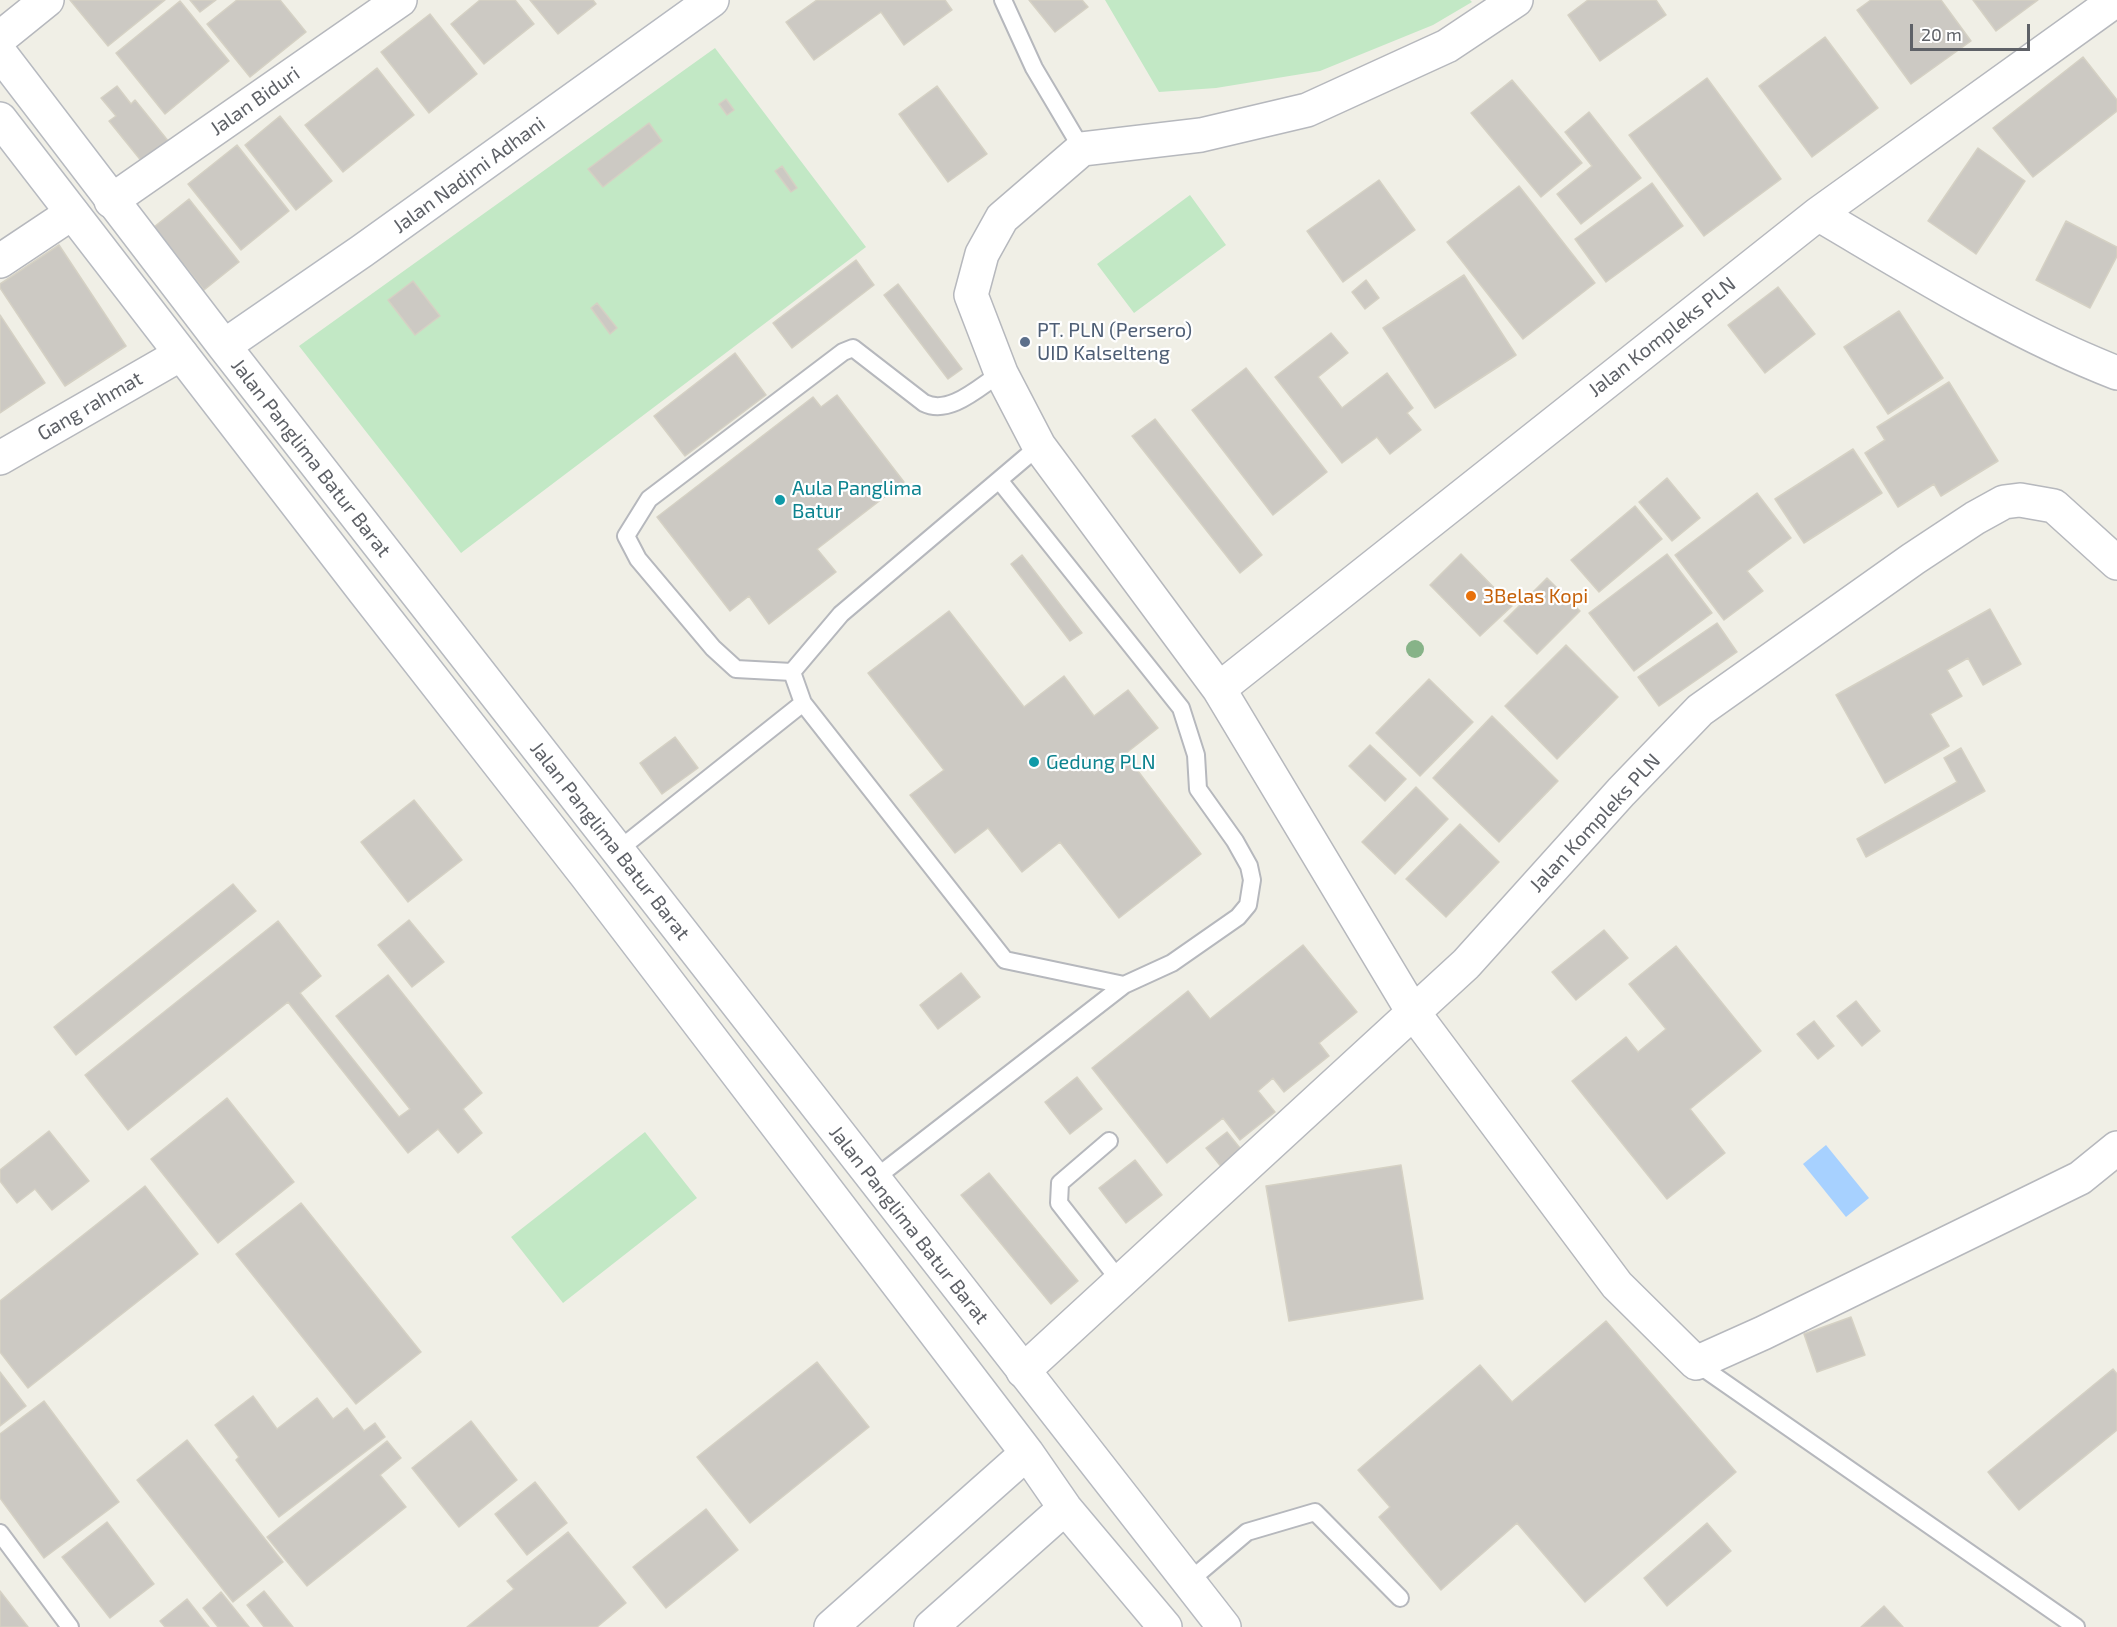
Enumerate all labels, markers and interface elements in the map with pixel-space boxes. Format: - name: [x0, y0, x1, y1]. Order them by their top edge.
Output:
- scale bar: [1913, 12, 2033, 50]
- text: 20 m: [1921, 23, 1962, 45]
- street label: Jalan Biduri: [206, 61, 304, 141]
- street label: Jalan Nadjmi Adhani: [388, 112, 550, 238]
- street label: Jalan Kompleks PLN: [1584, 272, 1740, 402]
- place label: PT. PLN (Persero) UID Kalselteng: [1037, 318, 1192, 365]
- marker: PT. PLN (Persero) UID Kalselteng: [1018, 335, 1032, 349]
- street label: Jalan Panglima Batur Barat: [226, 354, 396, 562]
- street label: Gang rahmat: [33, 366, 147, 446]
- place label: Aula Panglima Batur: [792, 476, 922, 523]
- marker: Aula Panglima Batur: [773, 493, 787, 507]
- place label: 3Belas Kopi: [1483, 584, 1588, 608]
- marker: 3Belas Kopi: [1464, 589, 1478, 603]
- street label: Jalan Panglima Batur Barat: [525, 737, 695, 945]
- street label: Jalan Kompleks PLN: [1525, 749, 1665, 897]
- place label: Gedung PLN: [1046, 750, 1156, 774]
- marker: Gedung PLN: [1027, 755, 1041, 769]
- street label: Jalan Panglima Batur Barat: [824, 1121, 994, 1329]

